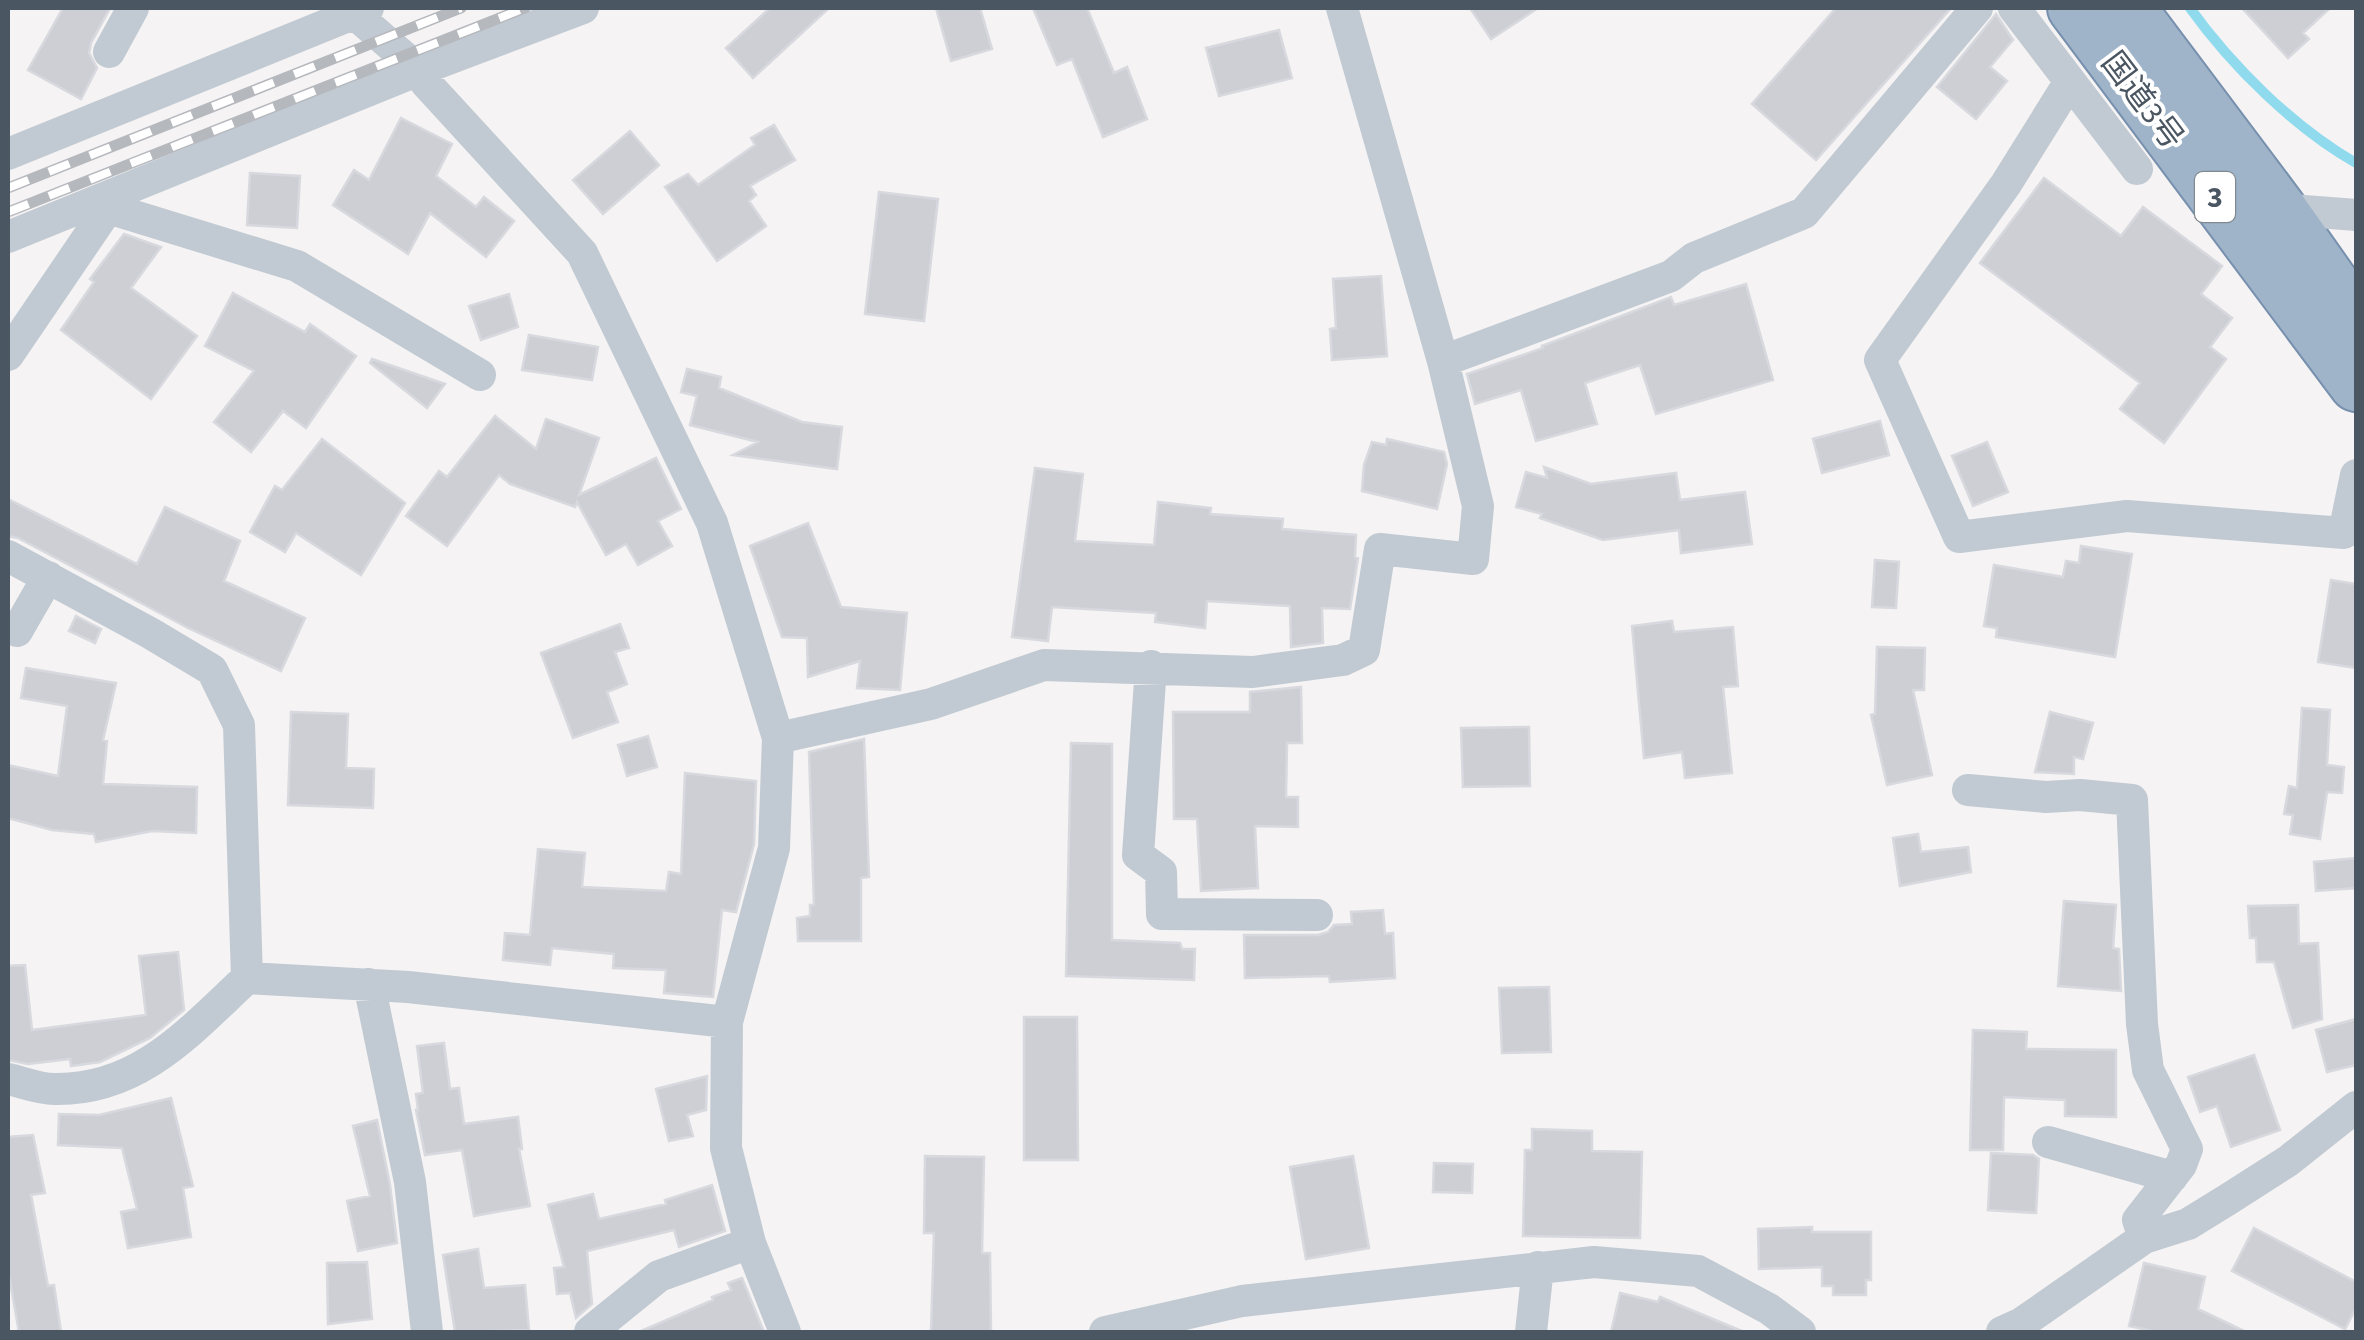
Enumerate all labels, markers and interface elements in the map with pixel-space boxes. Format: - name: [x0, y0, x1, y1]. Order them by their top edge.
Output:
- street label: 国道3号: [2090, 42, 2194, 159]
- road number: 3: [2195, 172, 2235, 222]

